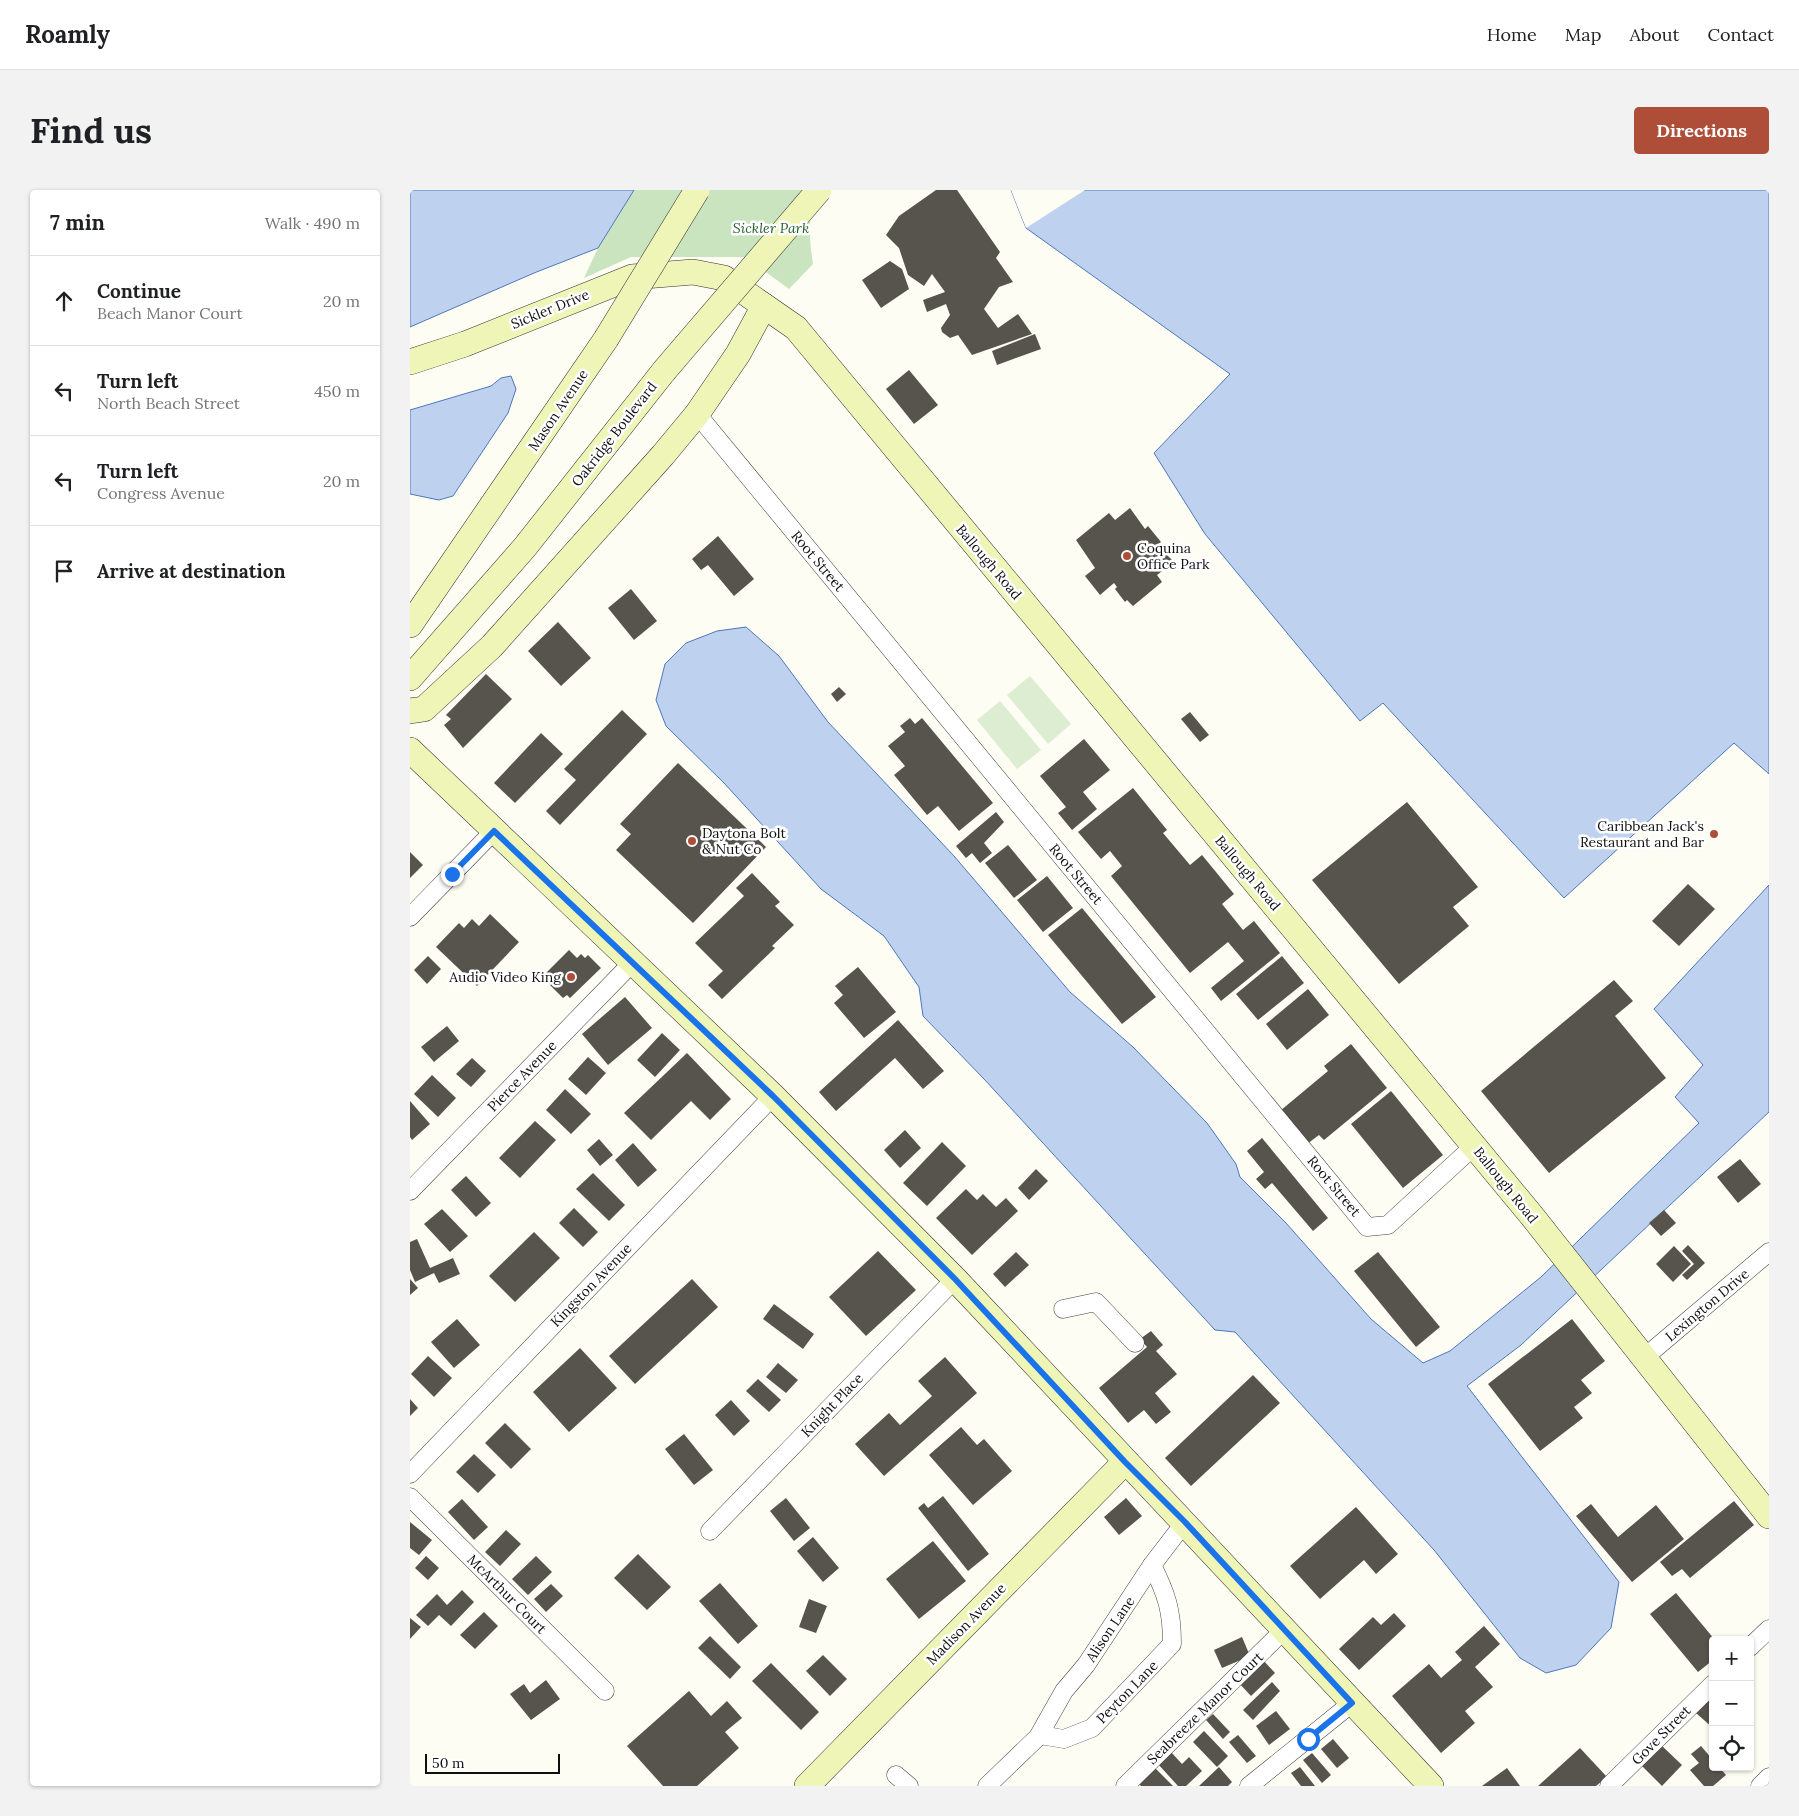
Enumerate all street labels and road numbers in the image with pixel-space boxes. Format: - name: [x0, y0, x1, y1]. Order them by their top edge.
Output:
- street label: Sickler Drive: [508, 285, 592, 333]
- street label: Mason Avenue: [524, 365, 592, 454]
- street label: Oakridge Boulevard: [567, 378, 661, 490]
- street label: Ballough Road: [952, 521, 1026, 603]
- street label: Root Street: [787, 527, 849, 596]
- street label: Ballough Road: [1211, 832, 1285, 914]
- street label: Root Street: [1045, 840, 1107, 909]
- street label: Pierce Avenue: [484, 1036, 561, 1115]
- street label: Ballough Road: [1470, 1143, 1542, 1227]
- street label: Root Street: [1303, 1152, 1365, 1221]
- street label: Kingston Avenue: [546, 1239, 636, 1331]
- street label: Lexington Drive: [1661, 1264, 1753, 1345]
- street label: Knight Place: [797, 1369, 867, 1441]
- street label: McArthur Court: [464, 1551, 551, 1638]
- street label: Madison Avenue: [922, 1579, 1010, 1669]
- street label: Alison Lane: [1081, 1593, 1139, 1666]
- street label: Seabreeze Manor Court: [1143, 1647, 1267, 1768]
- street label: Peyton Lane: [1092, 1656, 1162, 1727]
- street label: Gove Street: [1628, 1701, 1695, 1768]

